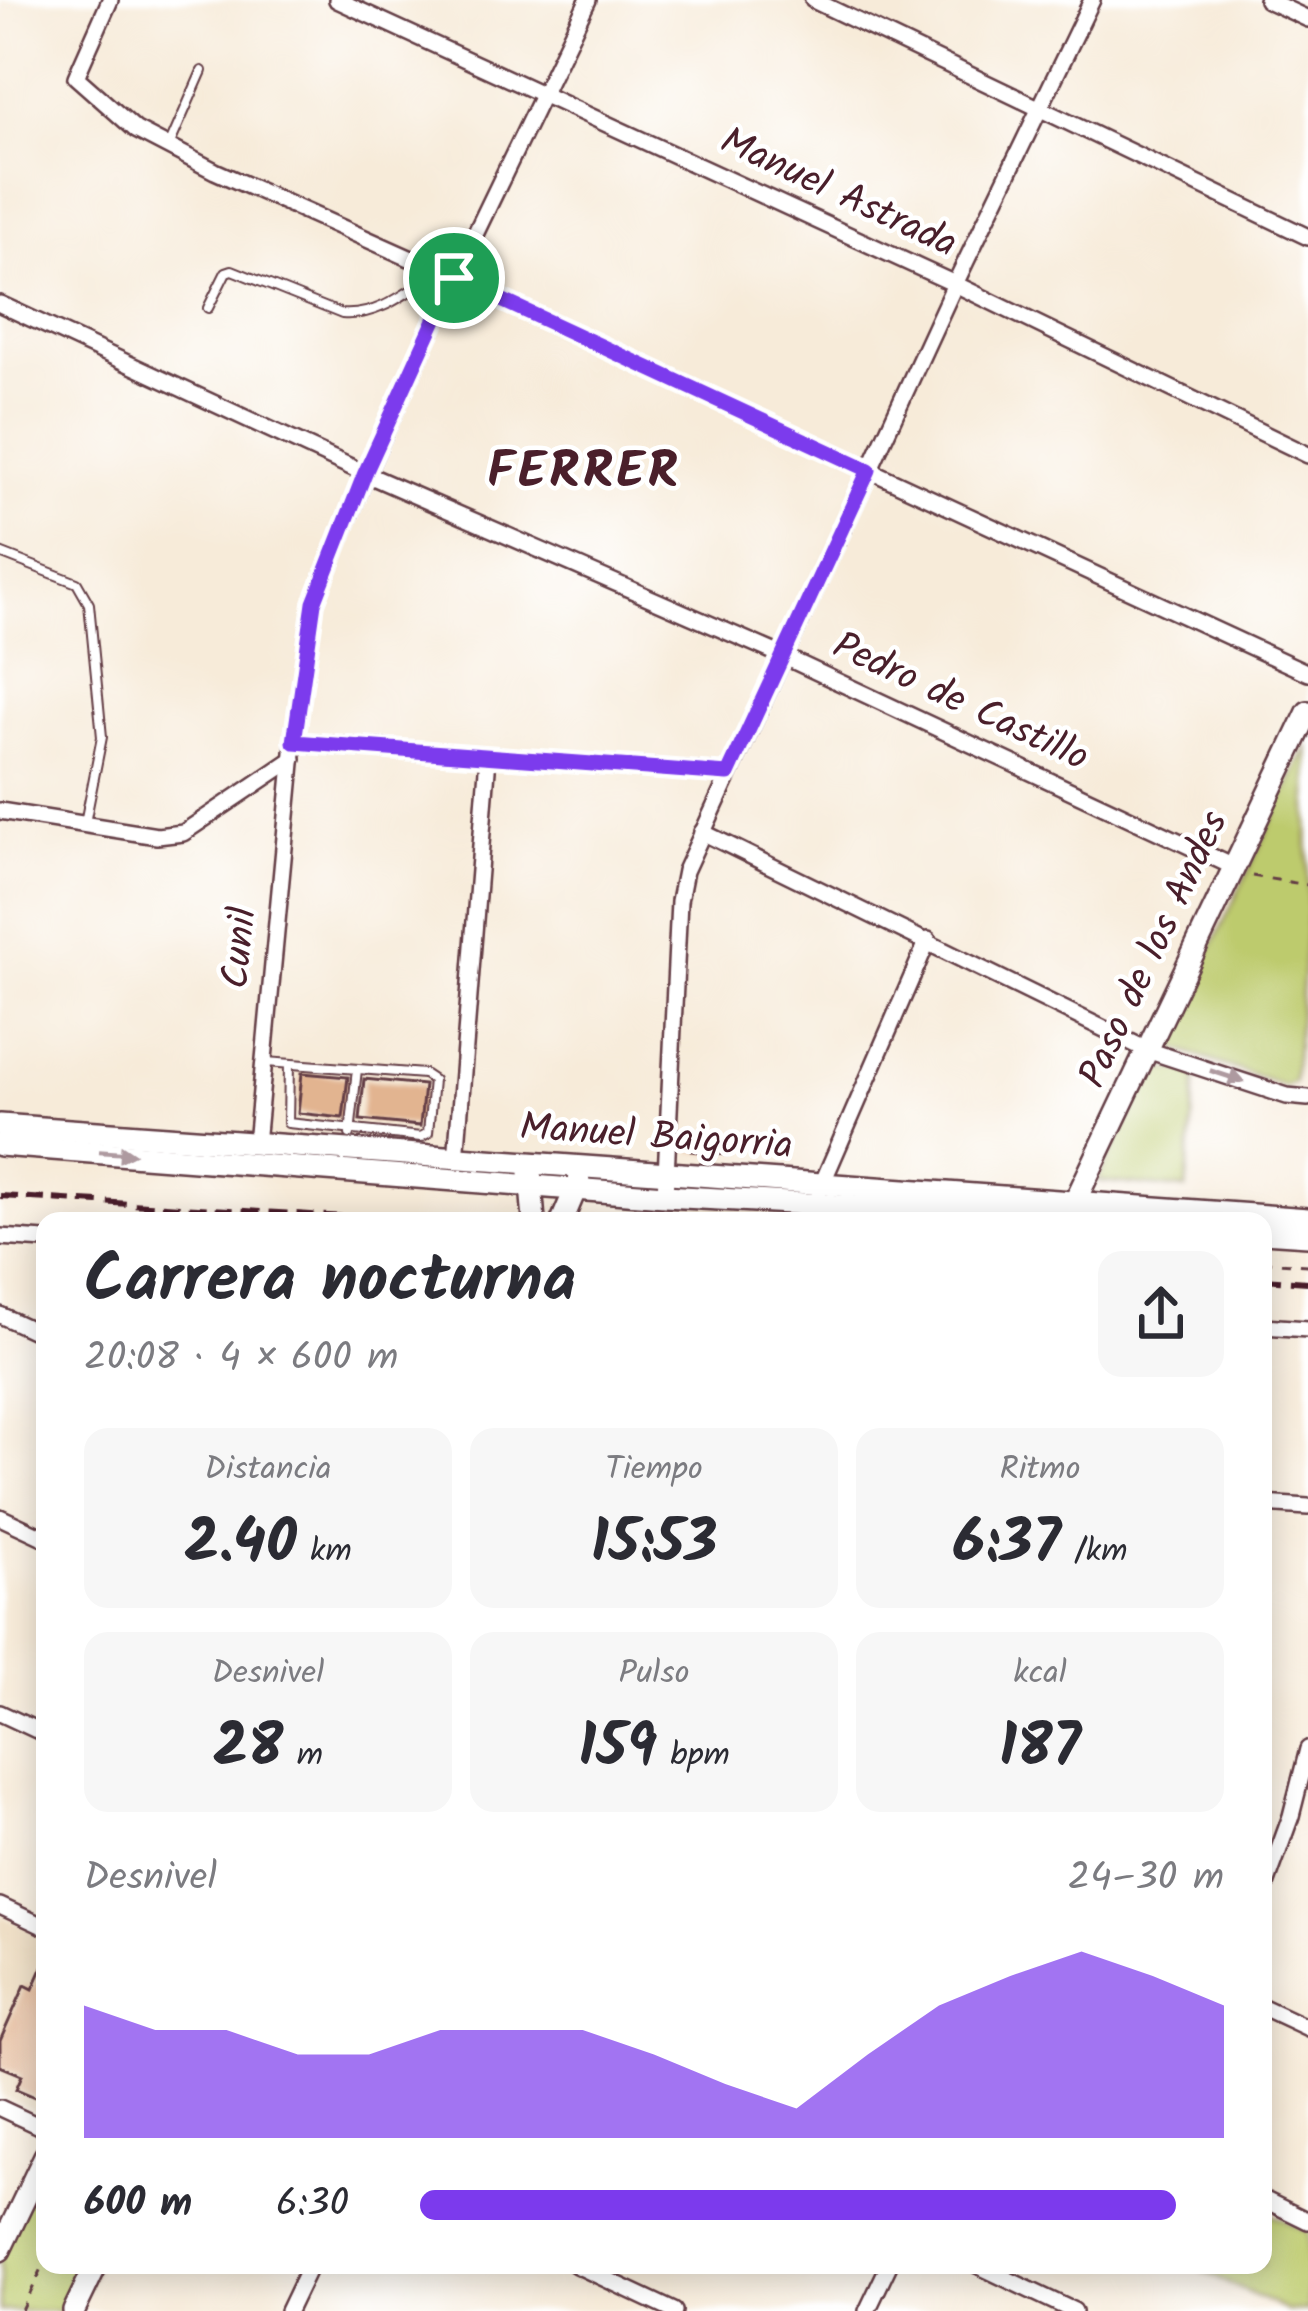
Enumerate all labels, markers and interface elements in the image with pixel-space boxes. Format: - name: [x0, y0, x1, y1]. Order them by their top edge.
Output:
- street label: Manuel Astrada: [709, 112, 967, 276]
- pin: [403, 227, 505, 329]
- icon: arrive: [421, 245, 487, 311]
- district label: FERRER: [487, 433, 681, 514]
- street label: Pedro de Castillo: [822, 616, 1098, 790]
- street label: Paso de los Andes: [1064, 801, 1247, 1099]
- street label: Cunil: [206, 904, 276, 992]
- one-way arrow: [1209, 1068, 1246, 1087]
- street label: Manuel Baigorria: [517, 1098, 795, 1178]
- one-way arrow: [99, 1144, 136, 1163]
- text: Carrera nocturna: [84, 1230, 576, 1335]
- button: share: [1098, 1251, 1224, 1377]
- text: 20:08 · 4 × 600 m: [84, 1328, 398, 1390]
- text: Distancia: [204, 1444, 332, 1497]
- text: Tiempo: [605, 1444, 703, 1497]
- text: Ritmo: [999, 1444, 1081, 1497]
- text: 2.40: [184, 1497, 297, 1593]
- text: 15:53: [591, 1497, 717, 1593]
- text: 6:37: [952, 1497, 1061, 1593]
- text: km: [297, 1526, 352, 1579]
- text: /km: [1061, 1526, 1128, 1579]
- text: Desnivel: [212, 1648, 324, 1701]
- text: Pulso: [619, 1648, 689, 1701]
- text: kcal: [1013, 1648, 1067, 1701]
- text: 28: [213, 1701, 283, 1797]
- text: 159: [578, 1701, 657, 1797]
- text: 187: [999, 1701, 1081, 1797]
- text: m: [283, 1730, 323, 1783]
- text: bpm: [657, 1730, 730, 1783]
- text: Desnivel: [84, 1848, 217, 1910]
- text: 24–30 m: [1068, 1848, 1224, 1910]
- text: 600 m: [84, 2174, 192, 2236]
- text: 6:30: [276, 2174, 349, 2236]

